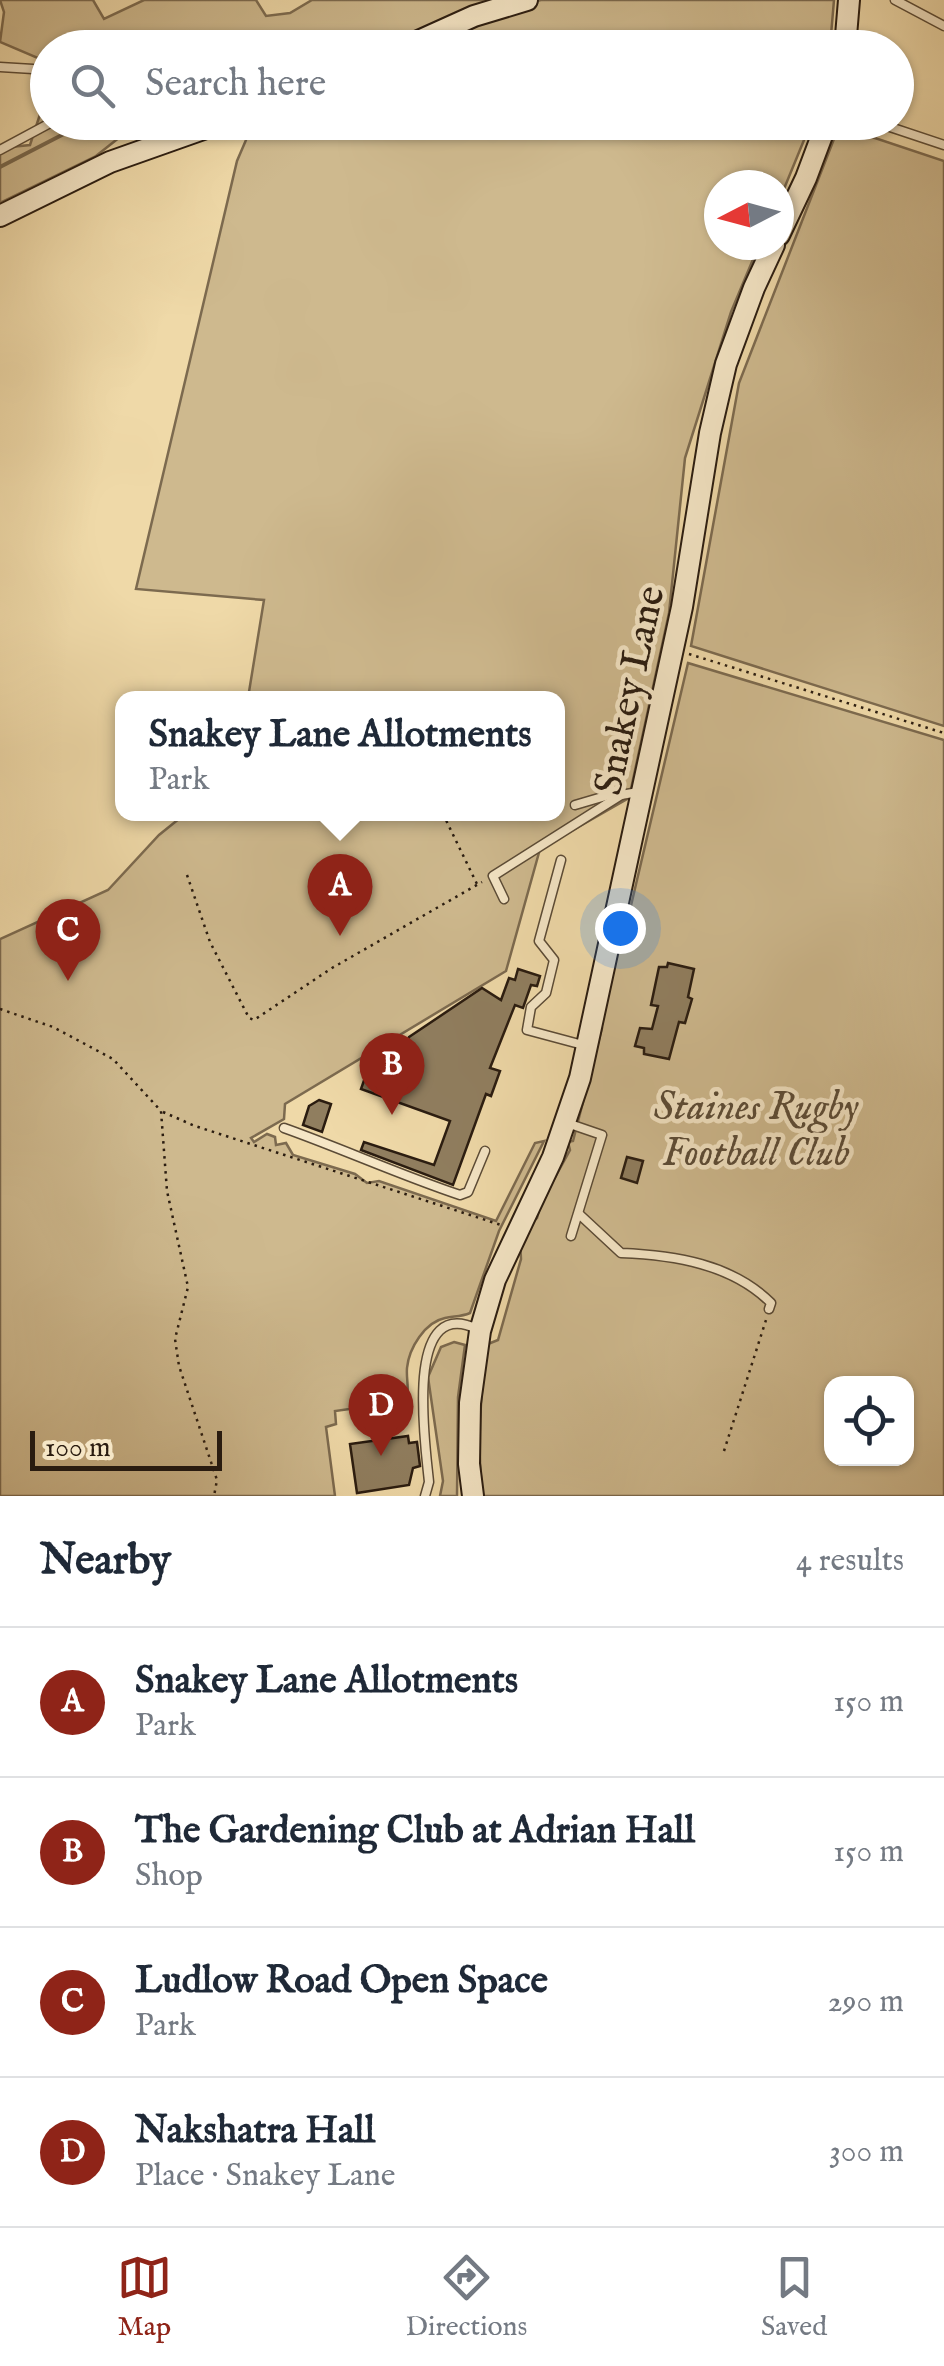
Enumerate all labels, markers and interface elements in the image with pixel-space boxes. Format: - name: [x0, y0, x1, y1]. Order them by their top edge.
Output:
- search box: [30, 30, 914, 140]
- icon: search: [65, 58, 120, 113]
- text: Search here: [145, 61, 326, 109]
- north arrow: [704, 170, 794, 260]
- street label: Snakey Lane: [584, 582, 678, 800]
- popup: [115, 691, 565, 821]
- text: Snakey Lane Allotments: [148, 712, 532, 760]
- text: Park: [148, 760, 209, 801]
- pin: A: [308, 854, 372, 936]
- pin: C: [36, 898, 100, 981]
- your location: [595, 903, 646, 954]
- pin: B: [360, 1032, 424, 1115]
- park label: Staines Rugby Football Club: [654, 1083, 859, 1180]
- pin: D: [348, 1374, 414, 1456]
- map controls: [824, 1376, 914, 1466]
- button: locate: [824, 1376, 914, 1466]
- scale bar: [30, 1426, 222, 1470]
- text: 100 m: [45, 1431, 111, 1466]
- text: Nearby: [40, 1535, 171, 1588]
- text: 4 results: [796, 1541, 904, 1582]
- text: Snakey Lane Allotments: [135, 1658, 518, 1706]
- text: A: [62, 1682, 83, 1723]
- text: 150 m: [833, 1682, 904, 1723]
- text: Park: [135, 1706, 196, 1747]
- text: The Gardening Club at Adrian Hall: [135, 1808, 695, 1856]
- text: B: [62, 1832, 83, 1873]
- text: 150 m: [833, 1832, 904, 1873]
- text: Shop: [135, 1856, 203, 1897]
- text: Ludlow Road Open Space: [135, 1958, 548, 2006]
- text: C: [61, 1982, 84, 2023]
- text: 290 m: [828, 1982, 904, 2023]
- text: Park: [135, 2006, 196, 2047]
- text: Nakshatra Hall: [135, 2108, 375, 2156]
- text: D: [60, 2132, 85, 2173]
- text: 300 m: [829, 2132, 904, 2173]
- text: Place · Snakey Lane: [135, 2156, 395, 2197]
- tab: Map: [117, 2250, 172, 2345]
- tab: Directions: [405, 2250, 527, 2345]
- tab: Saved: [761, 2250, 827, 2345]

